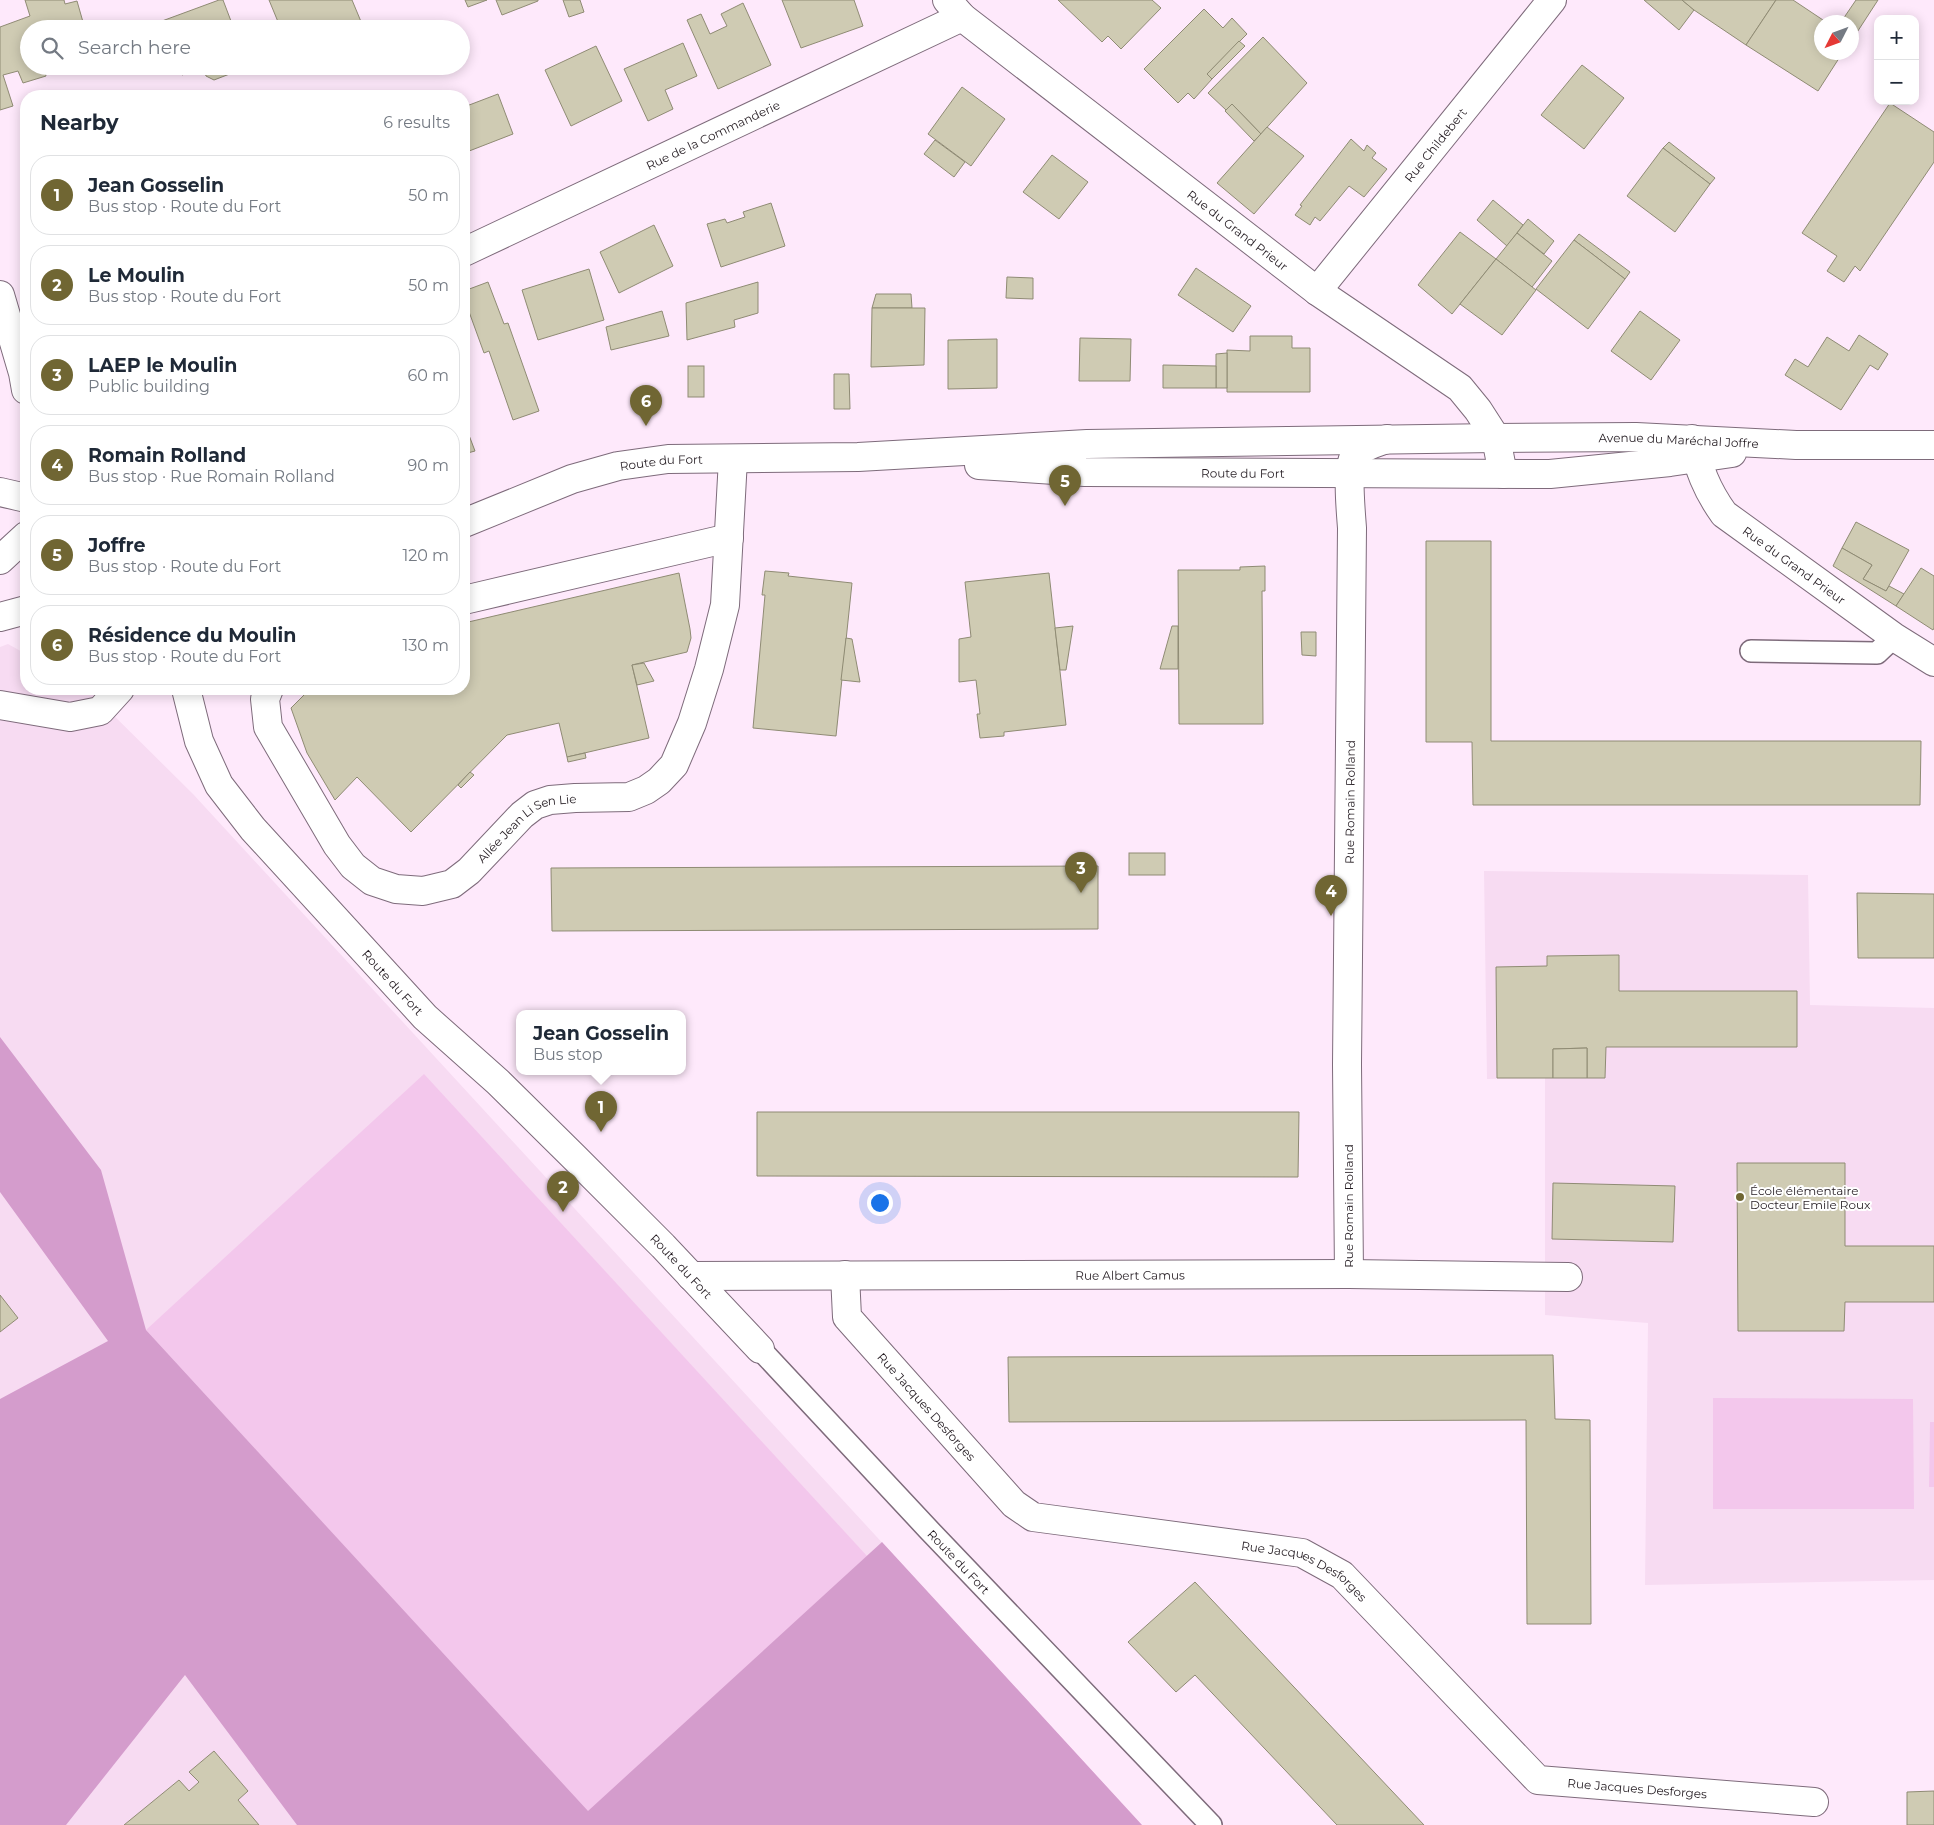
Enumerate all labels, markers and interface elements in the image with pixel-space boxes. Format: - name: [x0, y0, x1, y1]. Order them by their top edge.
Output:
- north arrow: [1814, 15, 1859, 60]
- map controls: [1874, 15, 1919, 105]
- button: +: [1874, 15, 1919, 60]
- search box: [20, 20, 470, 75]
- icon: search: [38, 34, 66, 62]
- text: Search here: [78, 36, 191, 59]
- button: −: [1874, 60, 1919, 105]
- street label: Rue de la Commanderie: [643, 97, 782, 173]
- street label: Rue Childebert: [1401, 105, 1470, 185]
- text: Nearby: [40, 110, 119, 135]
- text: 6 results: [383, 113, 450, 132]
- text: Jean Gosselin: [88, 174, 224, 197]
- text: 1: [54, 186, 60, 205]
- text: 50 m: [408, 186, 449, 205]
- street label: Rue du Grand Prieur: [1184, 186, 1291, 274]
- text: Bus stop · Route du Fort: [88, 197, 281, 216]
- text: Le Moulin: [88, 264, 185, 287]
- text: 2: [52, 276, 62, 295]
- text: 50 m: [408, 276, 449, 295]
- text: Bus stop · Route du Fort: [88, 287, 281, 306]
- text: LAEP le Moulin: [88, 354, 237, 377]
- text: 3: [52, 366, 62, 385]
- text: 60 m: [407, 366, 449, 385]
- text: Public building: [88, 377, 210, 396]
- pin: 6: [630, 385, 662, 426]
- street label: Avenue du Maréchal Joffre: [1598, 429, 1759, 451]
- text: Romain Rolland: [88, 444, 246, 467]
- street label: Route du Fort: [619, 451, 703, 473]
- text: 4: [51, 456, 63, 475]
- text: 90 m: [407, 456, 449, 475]
- pin: 5: [1049, 465, 1081, 506]
- street label: Route du Fort: [1201, 465, 1285, 480]
- text: Bus stop · Rue Romain Rolland: [88, 467, 335, 486]
- street label: Rue du Grand Prieur: [1740, 523, 1849, 607]
- text: Joffre: [88, 534, 146, 557]
- text: 5: [52, 546, 62, 565]
- text: 120 m: [402, 546, 449, 565]
- text: Bus stop · Route du Fort: [88, 557, 281, 576]
- text: Résidence du Moulin: [88, 624, 296, 647]
- text: 6: [52, 636, 62, 655]
- text: 130 m: [402, 636, 449, 655]
- text: Bus stop · Route du Fort: [88, 647, 281, 666]
- street label: Rue Romain Rolland: [1341, 740, 1358, 864]
- street label: Allée Jean Li Sen Lie: [474, 790, 577, 866]
- pin: 3: [1065, 852, 1097, 893]
- pin: 4: [1315, 875, 1347, 916]
- street label: Route du Fort: [359, 946, 427, 1018]
- popup: [516, 1010, 686, 1075]
- text: Jean Gosselin: [533, 1022, 669, 1045]
- text: Bus stop: [533, 1045, 603, 1064]
- pin: 1: [585, 1091, 617, 1132]
- street label: Rue Romain Rolland: [1341, 1144, 1356, 1268]
- pin: 2: [547, 1171, 579, 1212]
- place label: École élémentaire Docteur Emile Roux: [1750, 1183, 1871, 1212]
- your location: [867, 1190, 893, 1216]
- marker: École élémentaire Docteur Emile Roux: [1734, 1191, 1746, 1203]
- street label: Route du Fort: [647, 1230, 716, 1301]
- street label: Rue Albert Camus: [1075, 1267, 1185, 1282]
- street label: Rue Jacques Desforges: [875, 1349, 979, 1464]
- street label: Route du Fort: [925, 1526, 993, 1597]
- street label: Rue Jacques Desforges: [1240, 1537, 1370, 1604]
- street label: Rue Jacques Desforges: [1567, 1775, 1708, 1801]

